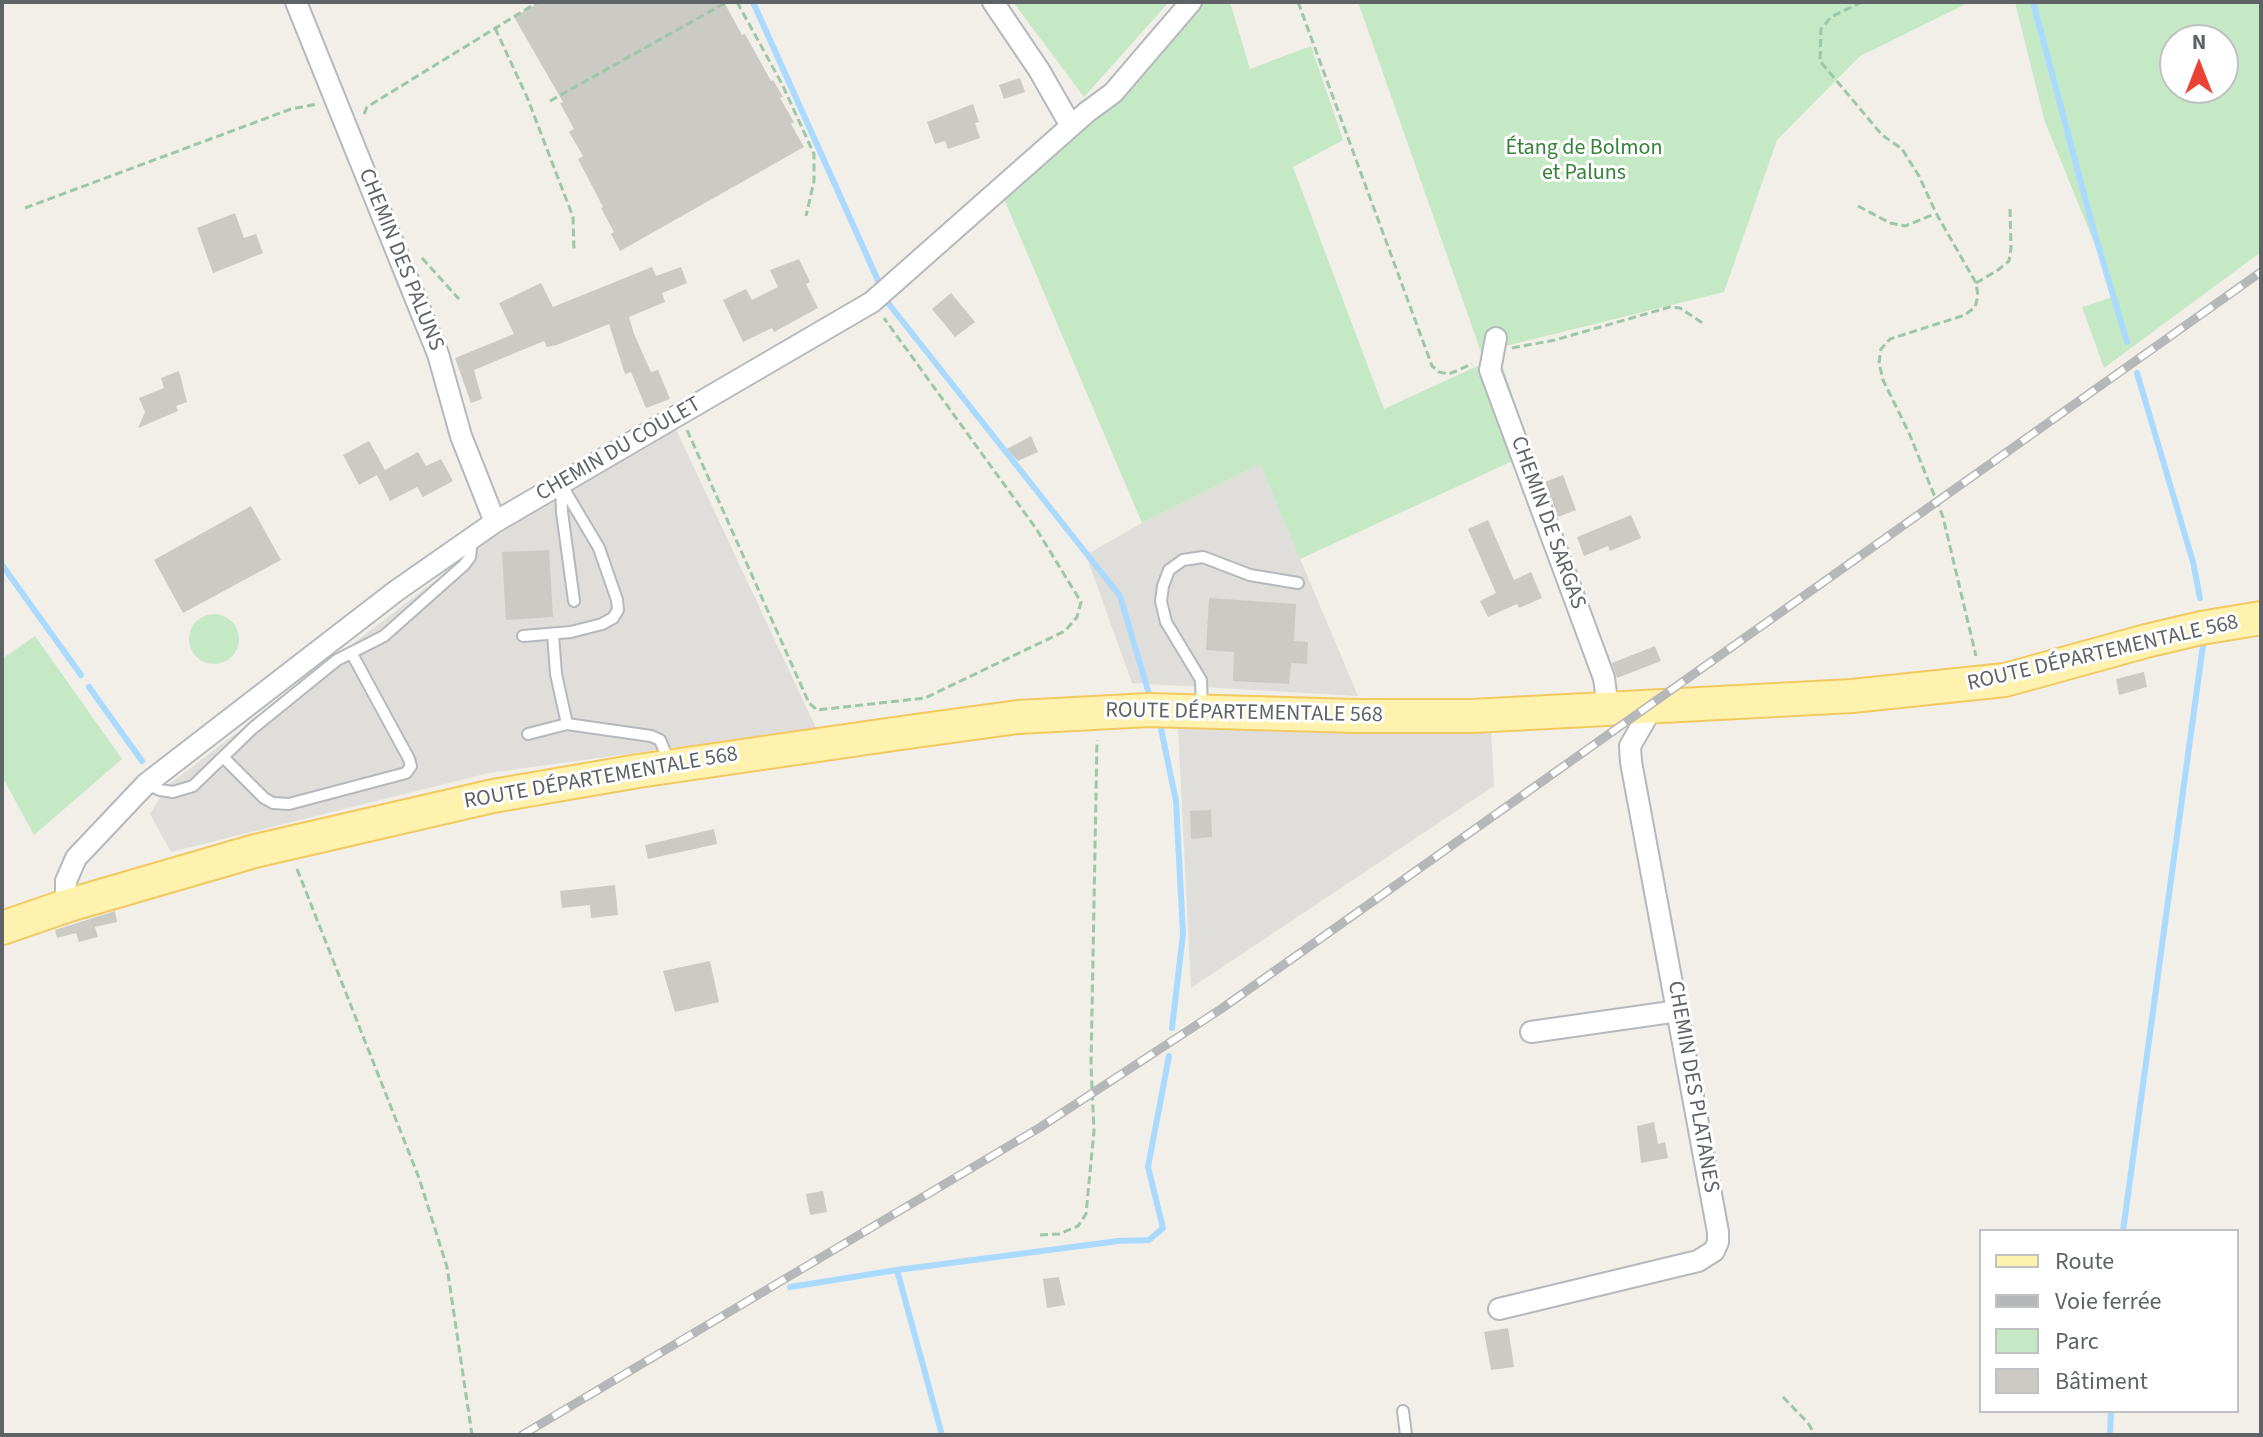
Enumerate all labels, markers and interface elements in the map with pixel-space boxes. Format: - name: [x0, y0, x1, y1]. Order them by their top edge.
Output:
- north arrow: [2159, 24, 2239, 104]
- text: N: [2192, 26, 2206, 58]
- park label: Étang de Bolmon et Paluns: [1506, 136, 1662, 188]
- street label: CHEMIN DES PALUNS: [351, 165, 449, 355]
- street label: CHEMIN DU COULET: [532, 392, 706, 508]
- street label: CHEMIN DE SARGAS: [1504, 433, 1590, 613]
- street label: ROUTE DÉPARTEMENTALE 568: [1965, 610, 2241, 698]
- street label: ROUTE DÉPARTEMENTALE 568: [1105, 698, 1383, 730]
- street label: ROUTE DÉPARTEMENTALE 568: [462, 742, 740, 816]
- street label: CHEMIN DES PLATANES: [1660, 979, 1724, 1195]
- legend: [1979, 1229, 2239, 1413]
- text: Route: [2055, 1244, 2114, 1279]
- text: Voie ferrée: [2055, 1284, 2162, 1319]
- text: Parc: [2055, 1324, 2099, 1359]
- text: Bâtiment: [2055, 1364, 2148, 1399]

